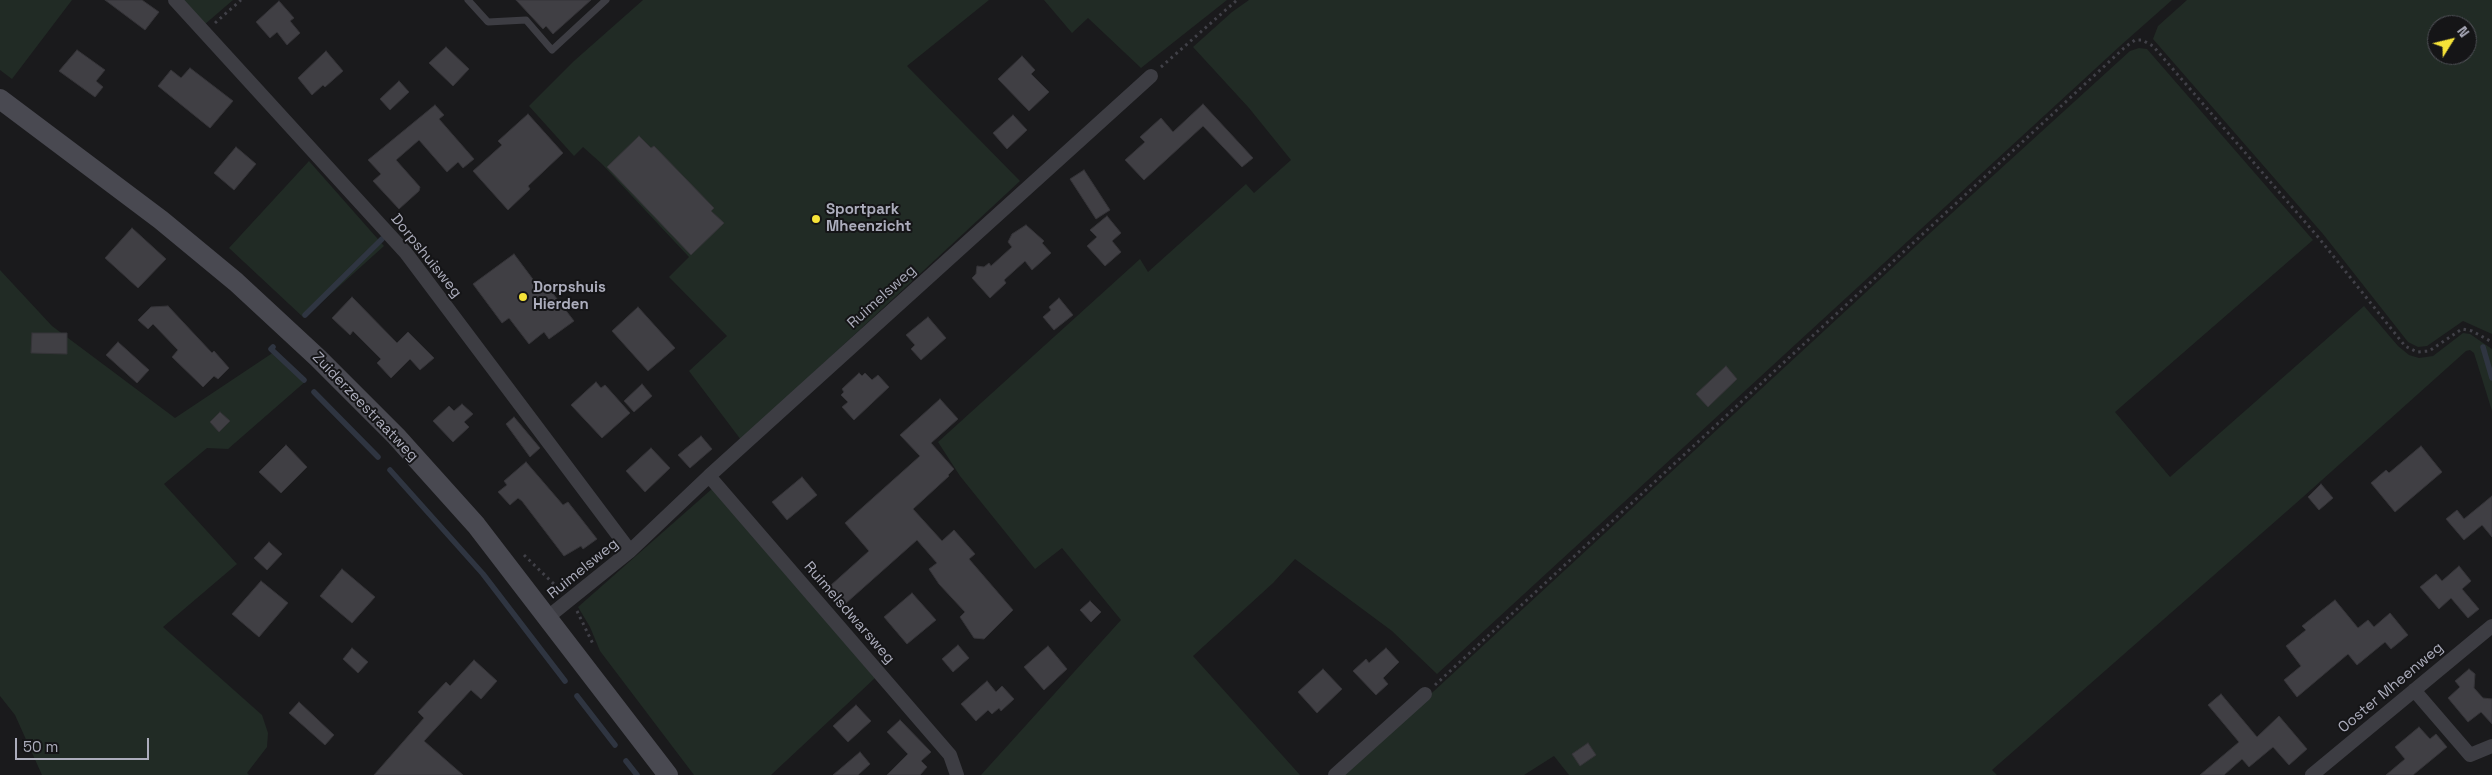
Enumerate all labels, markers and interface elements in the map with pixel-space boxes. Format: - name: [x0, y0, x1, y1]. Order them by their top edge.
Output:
- north arrow: [2427, 15, 2477, 65]
- text: N: [2453, 23, 2473, 41]
- place label: Sportpark Mheenzicht: [826, 201, 911, 236]
- street label: Dorpshuisweg: [387, 210, 465, 302]
- marker: Sportpark Mheenzicht: [810, 213, 822, 225]
- street label: Ruimelsweg: [844, 262, 920, 332]
- place label: Dorpshuis Hierden: [533, 279, 606, 314]
- marker: Dorpshuis Hierden: [517, 291, 529, 303]
- street label: Zuiderzeestraatweg: [308, 349, 422, 465]
- street label: Ruimelsweg: [544, 535, 622, 603]
- street label: Ruimelsdwarsweg: [800, 558, 898, 668]
- street label: Ooster Mheenweg: [2335, 639, 2447, 737]
- scale bar: [18, 728, 151, 760]
- text: 50 m: [23, 737, 58, 756]

